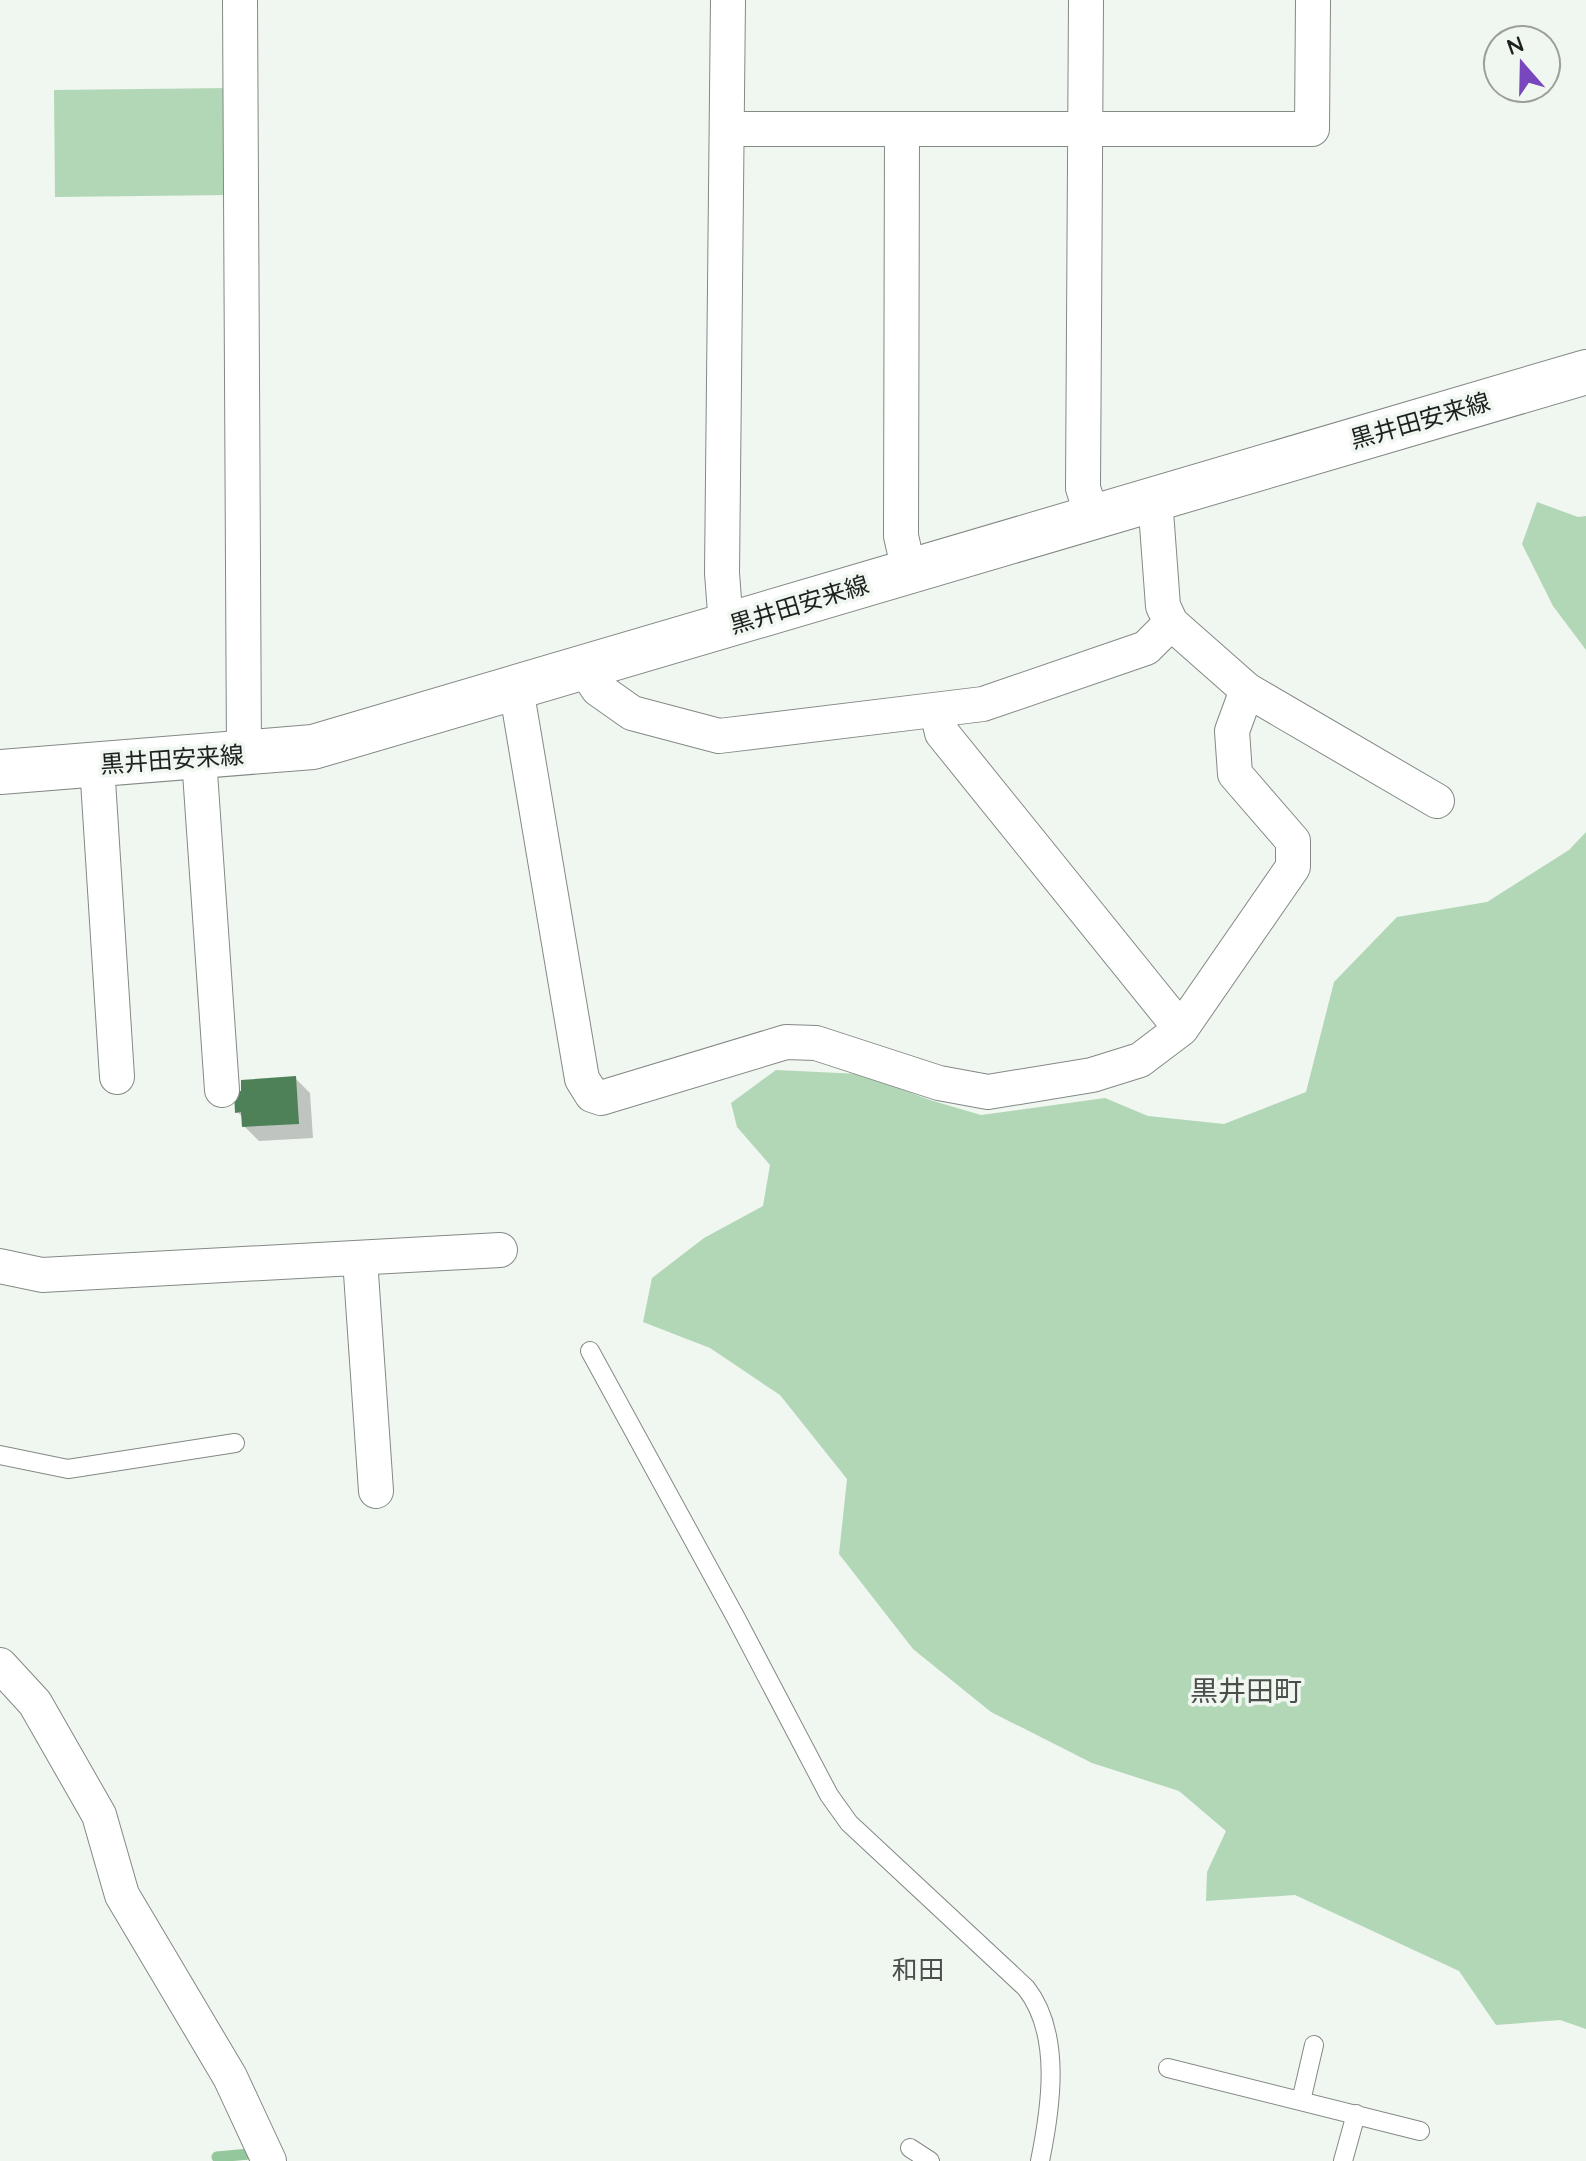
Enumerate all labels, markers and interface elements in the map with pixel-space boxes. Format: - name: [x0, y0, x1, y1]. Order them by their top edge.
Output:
- north arrow: [1482, 24, 1562, 104]
- text: N: [1503, 29, 1528, 61]
- street label: 黒井田安来線: [1347, 386, 1493, 454]
- street label: 黒井田安来線: [726, 569, 872, 639]
- street label: 黒井田安来線: [99, 739, 245, 779]
- district label: 黒井田町: [1190, 1673, 1302, 1708]
- district label: 和田: [892, 1953, 944, 1986]

